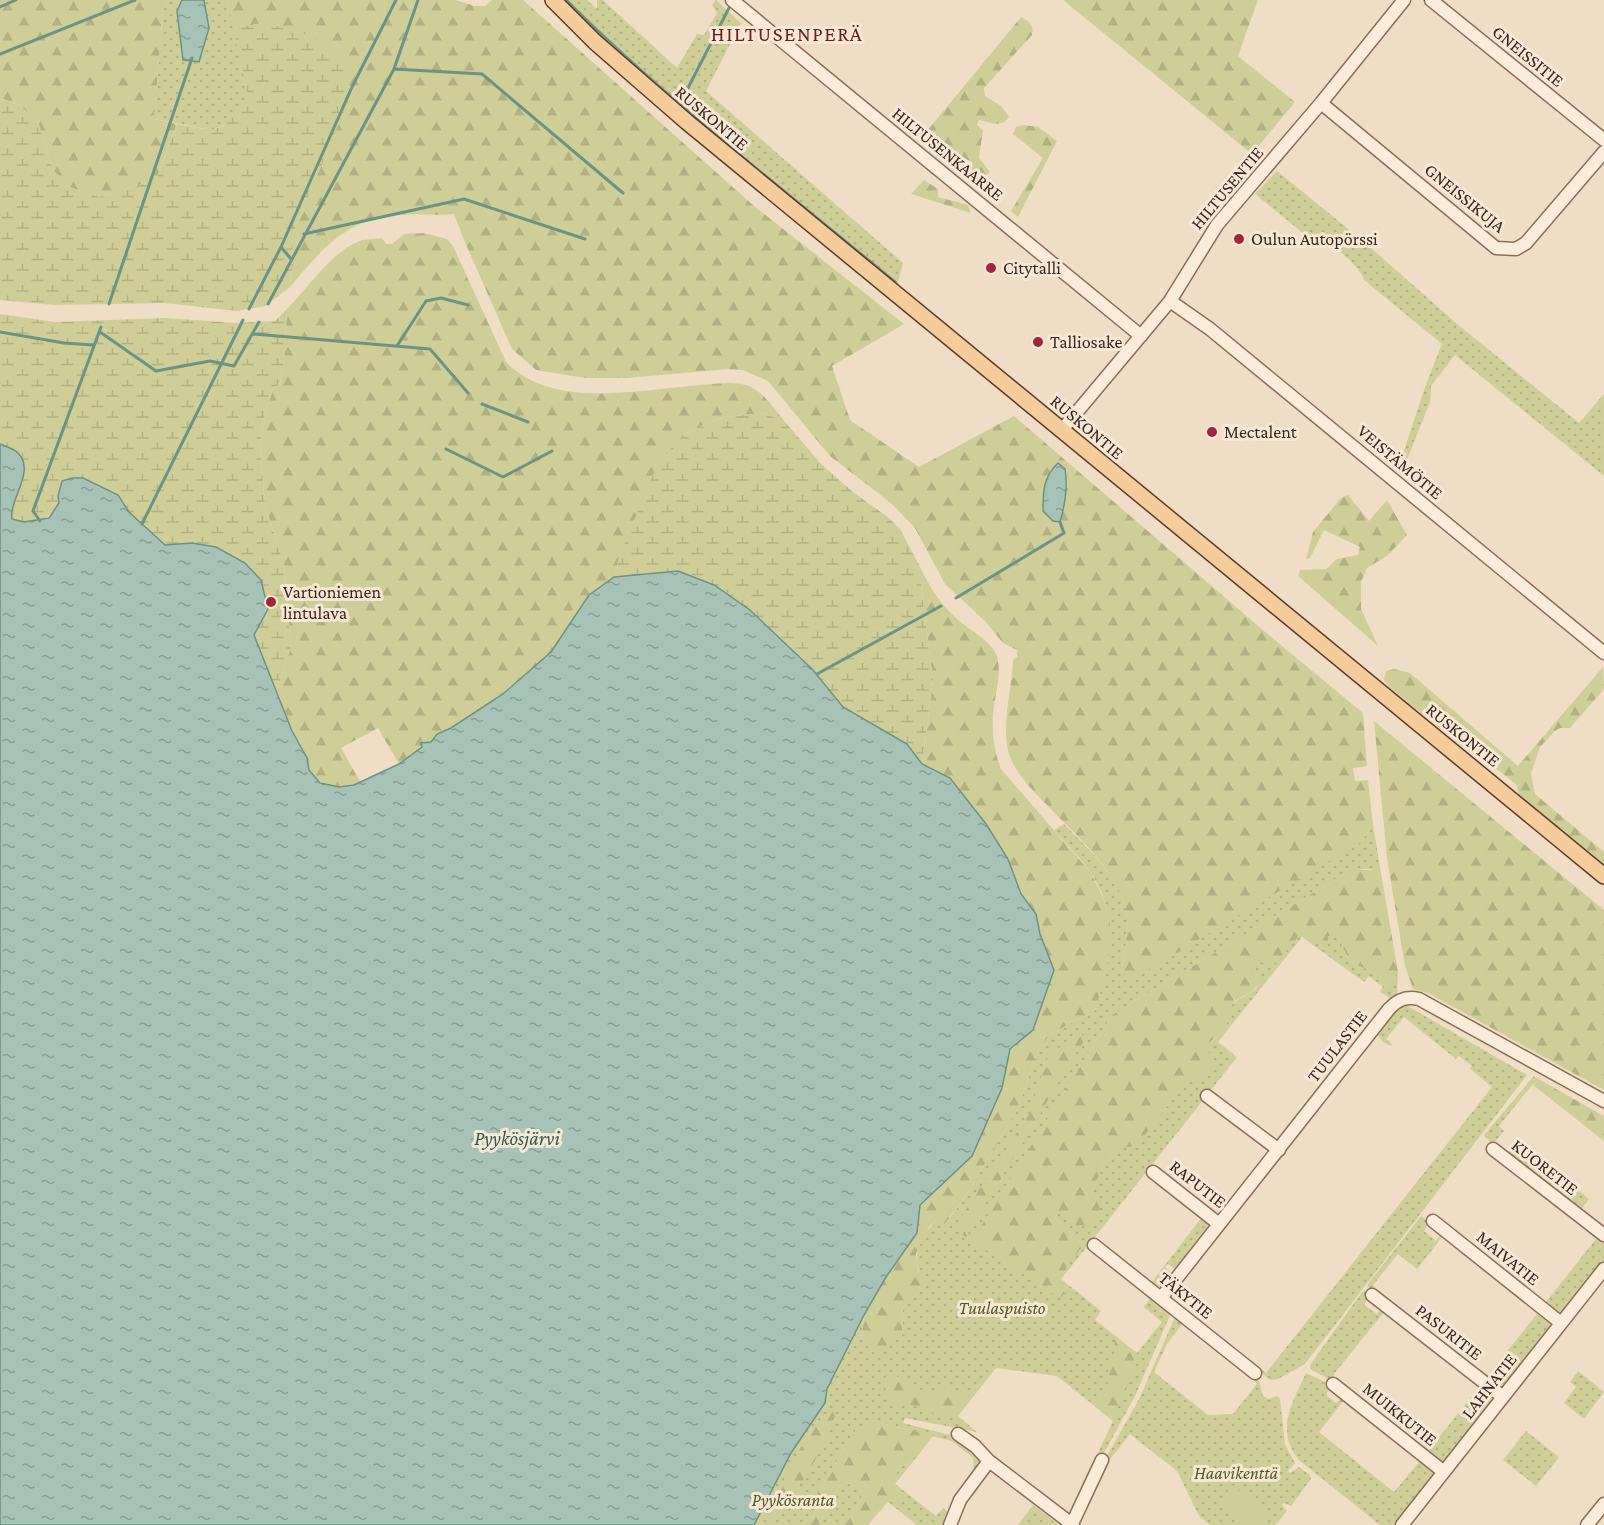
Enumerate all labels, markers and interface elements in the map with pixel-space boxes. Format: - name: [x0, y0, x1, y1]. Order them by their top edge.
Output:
- street label: GNEISSITIE: [1488, 21, 1568, 91]
- district label: HILTUSENPERÄ: [711, 22, 863, 46]
- street label: RUSKONTIE: [672, 82, 753, 154]
- street label: HILTUSENKAARRE: [889, 103, 1008, 205]
- street label: HILTUSENTIE: [1187, 142, 1267, 233]
- street label: GNEISSIKUJA: [1421, 159, 1510, 237]
- place label: Oulun Autopörssi: [1251, 229, 1378, 249]
- marker: Oulun Autopörssi: [1232, 232, 1246, 246]
- place label: Citytalli: [1003, 258, 1061, 278]
- marker: Citytalli: [984, 261, 998, 275]
- place label: Talliosake: [1050, 332, 1122, 352]
- marker: Talliosake: [1031, 335, 1045, 349]
- street label: RUSKONTIE: [1047, 391, 1128, 463]
- street label: VEISTÄMÖTIE: [1353, 421, 1447, 504]
- place label: Mectalent: [1224, 422, 1298, 442]
- marker: Mectalent: [1205, 425, 1219, 439]
- place label: Vartioniemen lintulava: [283, 582, 381, 623]
- marker: Vartioniemen lintulava: [264, 595, 278, 609]
- street label: RUSKONTIE: [1422, 699, 1504, 771]
- street label: TUULASTIE: [1303, 1006, 1371, 1086]
- water label: Pyykösjärvi: [474, 1127, 560, 1150]
- street label: KUORETIE: [1508, 1135, 1582, 1199]
- street label: RAPUTIE: [1166, 1156, 1230, 1212]
- street label: MAIVATIE: [1473, 1227, 1544, 1289]
- street label: TÄKYTIE: [1155, 1267, 1217, 1323]
- park label: Tuulaspuisto: [958, 1298, 1046, 1318]
- street label: PASURITIE: [1412, 1300, 1486, 1364]
- street label: LAHNATIE: [1457, 1349, 1521, 1423]
- street label: MUIKKUTIE: [1359, 1378, 1441, 1450]
- park label: Haavikenttä: [1194, 1463, 1278, 1483]
- park label: Pyykösranta: [752, 1490, 835, 1510]

